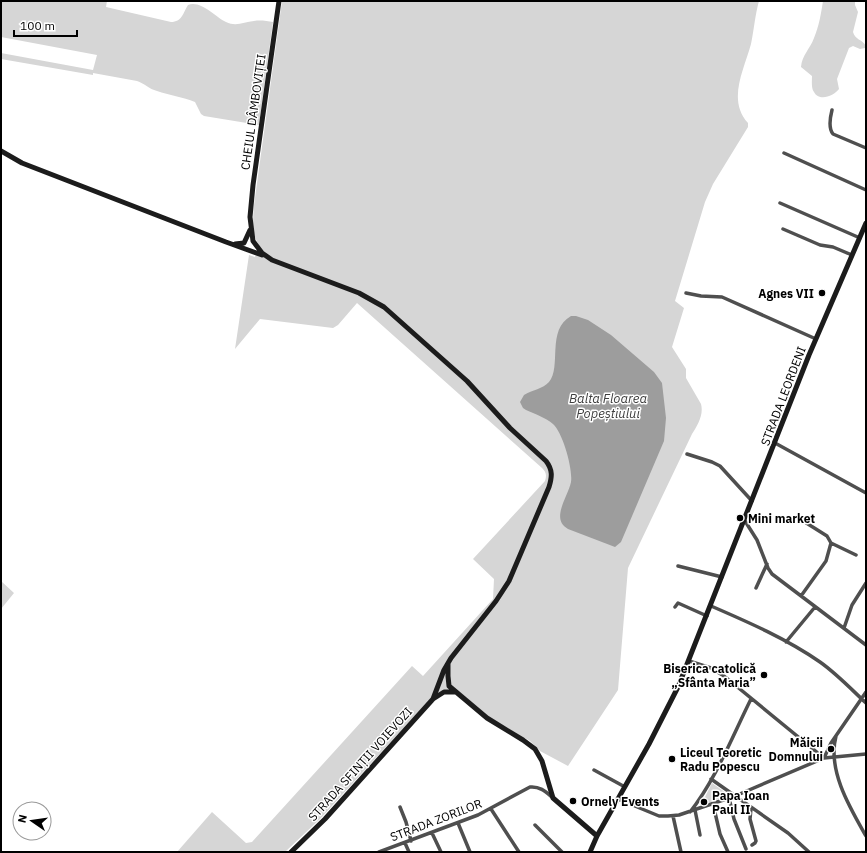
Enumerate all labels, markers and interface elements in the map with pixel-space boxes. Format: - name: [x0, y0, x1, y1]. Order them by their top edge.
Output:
- scale bar: [14, 12, 77, 38]
- text: 100 m: [20, 18, 55, 33]
- street label: CHEIUL DÂMBOVIȚEI: [237, 53, 269, 171]
- place label: Agnes VII: [758, 286, 814, 301]
- marker: Agnes VII: [817, 288, 827, 298]
- street label: STRADA LEORDENI: [757, 344, 809, 448]
- water label: Balta Floarea Popeștiului: [569, 390, 647, 422]
- place label: Mini market: [748, 511, 815, 526]
- marker: Mini market: [735, 513, 745, 523]
- place label: Biserica catolică „Sfânta Maria”: [663, 661, 756, 690]
- marker: Biserica catolică „Sfânta Maria”: [759, 670, 769, 680]
- street label: STRADA SFINȚII VOIEVOZI: [305, 704, 415, 824]
- place label: Măicii Domnului: [769, 735, 823, 764]
- marker: Măicii Domnului: [826, 744, 836, 754]
- place label: Liceul Teoretic Radu Popescu: [680, 745, 762, 774]
- marker: Liceul Teoretic Radu Popescu: [667, 754, 677, 764]
- place label: Papa Ioan Paul II: [712, 788, 769, 817]
- place label: Ornely Events: [581, 794, 659, 809]
- street label: STRADA ZORILOR: [388, 795, 484, 844]
- marker: Ornely Events: [568, 796, 578, 806]
- marker: Papa Ioan Paul II: [699, 797, 709, 807]
- north arrow: [12, 801, 52, 841]
- text: N: [15, 813, 30, 824]

